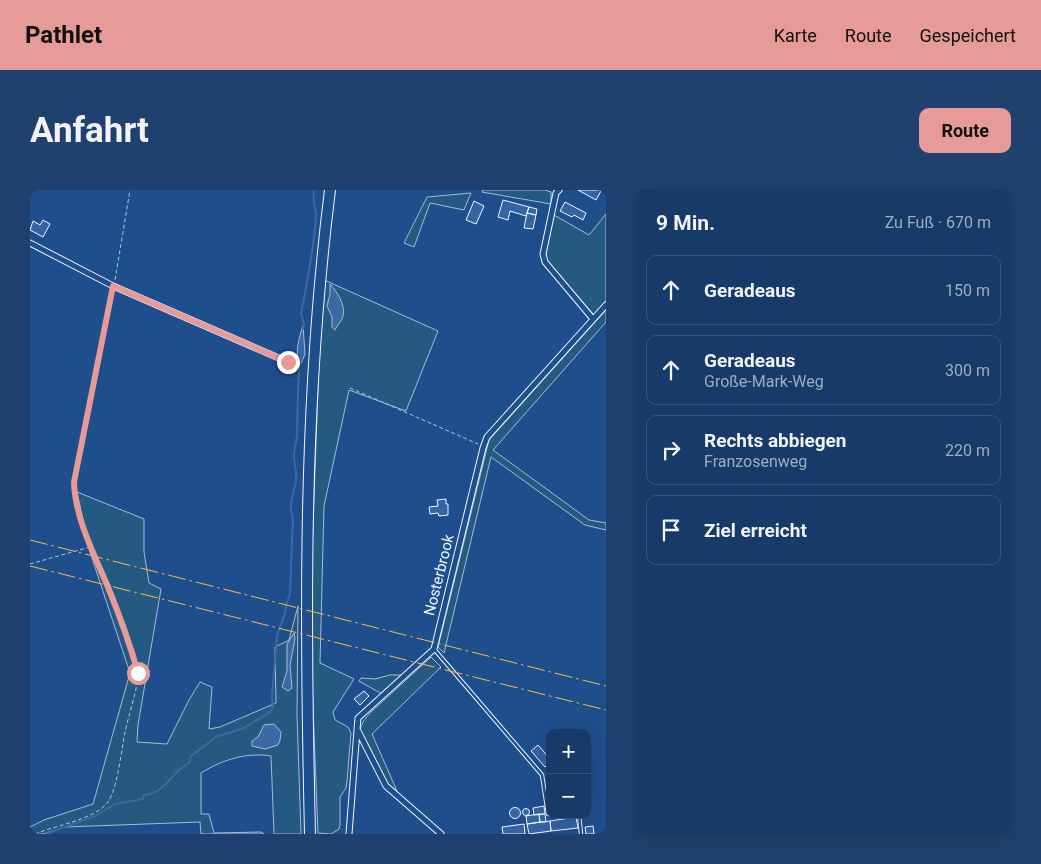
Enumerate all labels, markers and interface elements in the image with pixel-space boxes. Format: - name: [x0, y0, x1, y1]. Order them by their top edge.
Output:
- text: Pathlet: [25, 21, 102, 49]
- text: Karte: [774, 25, 817, 46]
- text: Route: [845, 25, 892, 46]
- text: Gespeichert: [920, 25, 1016, 46]
- button: Route: [919, 108, 1011, 153]
- text: Anfahrt: [30, 110, 149, 151]
- text: 9 Min.: [656, 211, 715, 235]
- text: Zu Fuß · 670 m: [885, 213, 991, 232]
- icon: ahead: [657, 276, 685, 304]
- text: Geradeaus: [704, 279, 796, 302]
- text: 150 m: [945, 281, 990, 300]
- text: Geradeaus: [704, 349, 796, 372]
- route end: [277, 351, 300, 374]
- icon: ahead: [657, 356, 685, 384]
- text: 300 m: [945, 361, 990, 380]
- text: Große-Mark-Weg: [704, 372, 824, 391]
- text: Rechts abbiegen: [704, 429, 846, 452]
- icon: right: [657, 436, 685, 464]
- text: 220 m: [945, 441, 990, 460]
- text: Franzosenweg: [704, 452, 807, 471]
- icon: arrive: [657, 516, 685, 544]
- text: Ziel erreicht: [704, 519, 807, 542]
- street label: Nosterbrook: [420, 532, 458, 617]
- route start: [127, 662, 150, 685]
- map controls: [546, 729, 591, 819]
- button: +: [546, 729, 591, 774]
- button: −: [546, 774, 591, 819]

